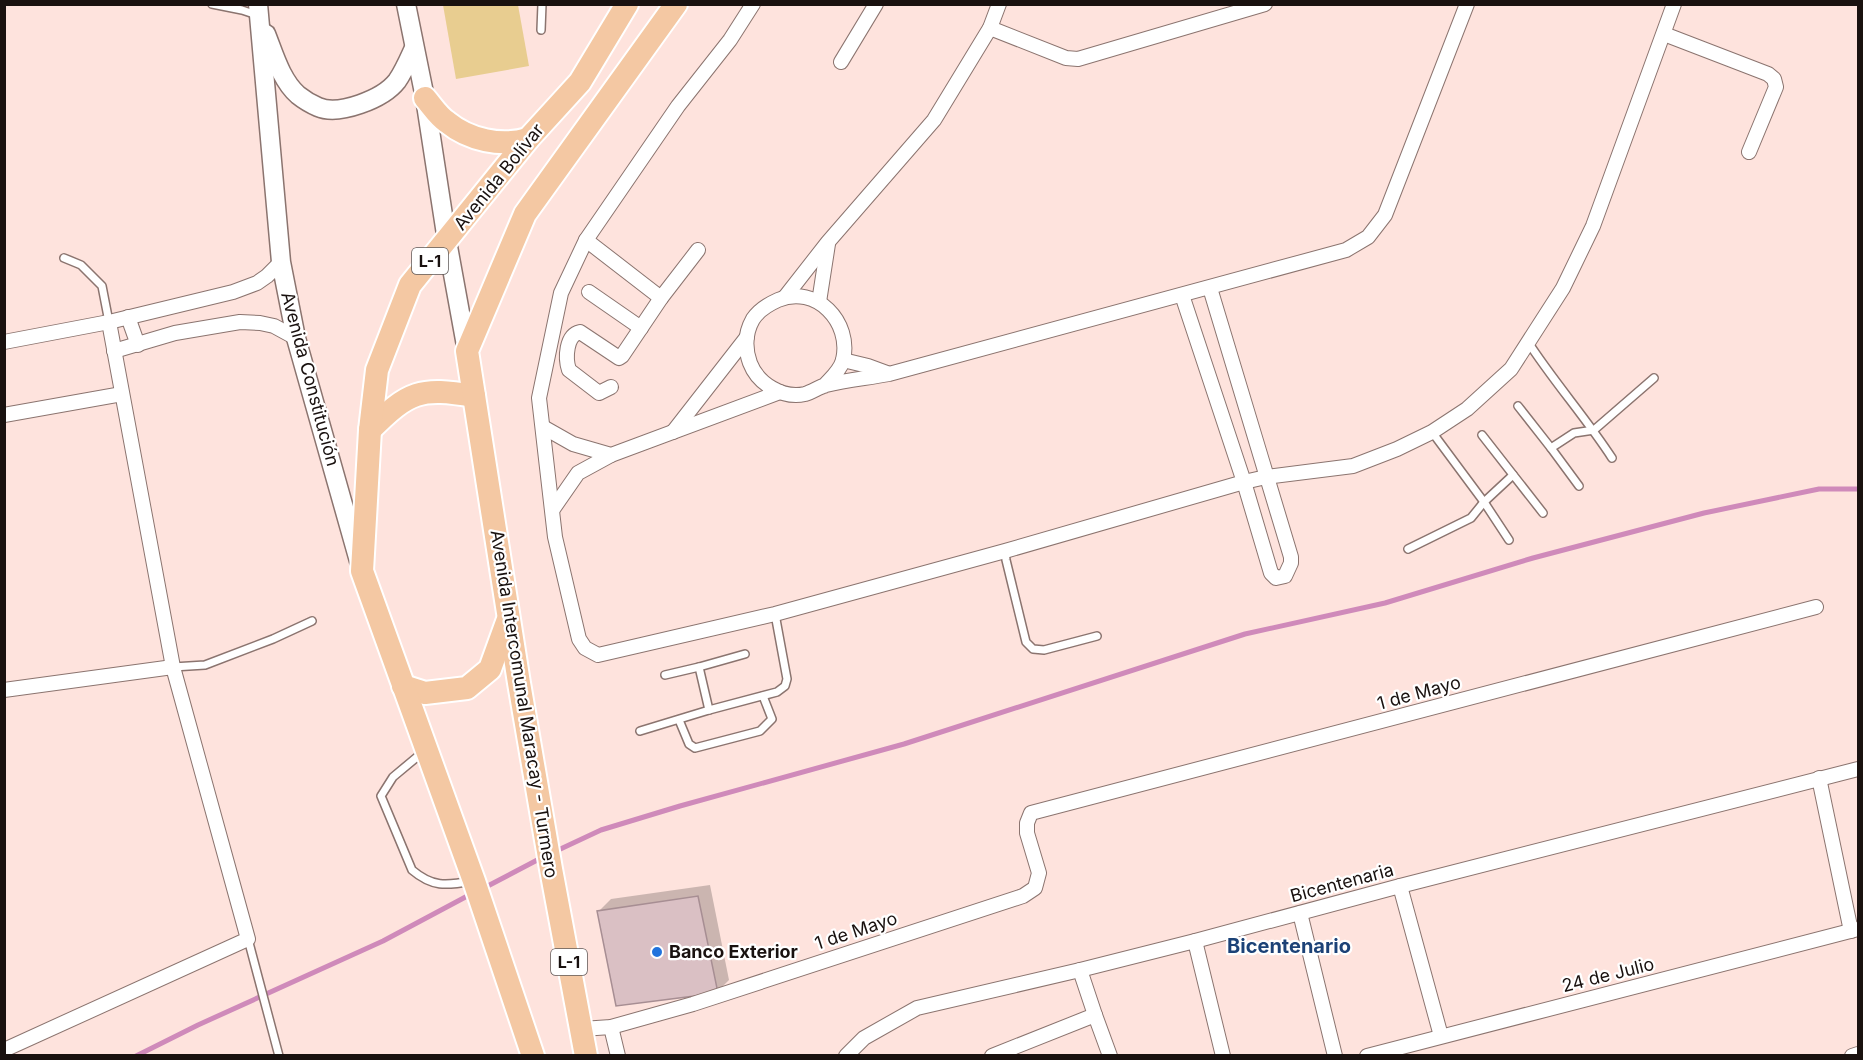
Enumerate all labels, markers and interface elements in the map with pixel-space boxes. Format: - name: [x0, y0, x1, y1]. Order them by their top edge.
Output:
- street label: Avenida Bolívar: [449, 119, 548, 234]
- road number: L-1: [412, 248, 448, 274]
- street label: Avenida Constitución: [277, 289, 344, 468]
- street label: Avenida Intercomunal Maracay - Turmero: [487, 528, 562, 879]
- street label: 1 de Mayo: [1375, 671, 1463, 714]
- street label: Bicentenaria: [1288, 859, 1396, 906]
- street label: 1 de Mayo: [812, 907, 900, 954]
- district label: Bicentenario: [1227, 934, 1351, 958]
- place label: Banco Exterior: [669, 941, 798, 962]
- marker: Banco Exterior: [650, 945, 664, 959]
- road number: L-1: [551, 949, 587, 975]
- street label: 24 de Julio: [1560, 953, 1656, 996]

